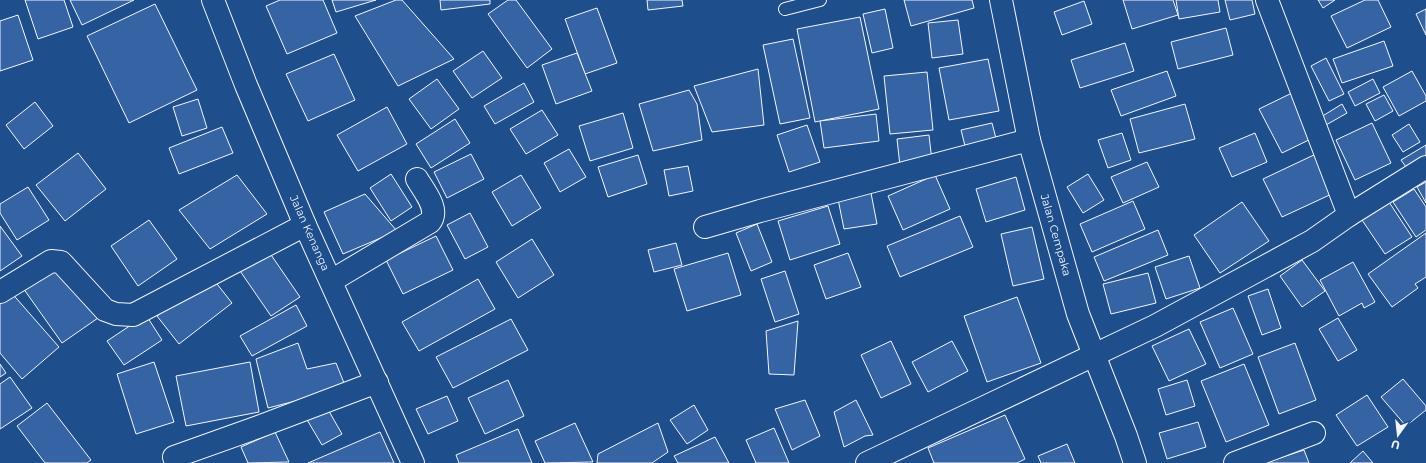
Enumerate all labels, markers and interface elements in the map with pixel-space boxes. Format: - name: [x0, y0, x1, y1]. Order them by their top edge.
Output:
- street label: Jalan Cempaka: [1037, 191, 1074, 278]
- street label: Jalan Kenanga: [287, 192, 333, 273]
- north arrow: [1378, 415, 1418, 455]
- text: U: [1389, 437, 1401, 453]

